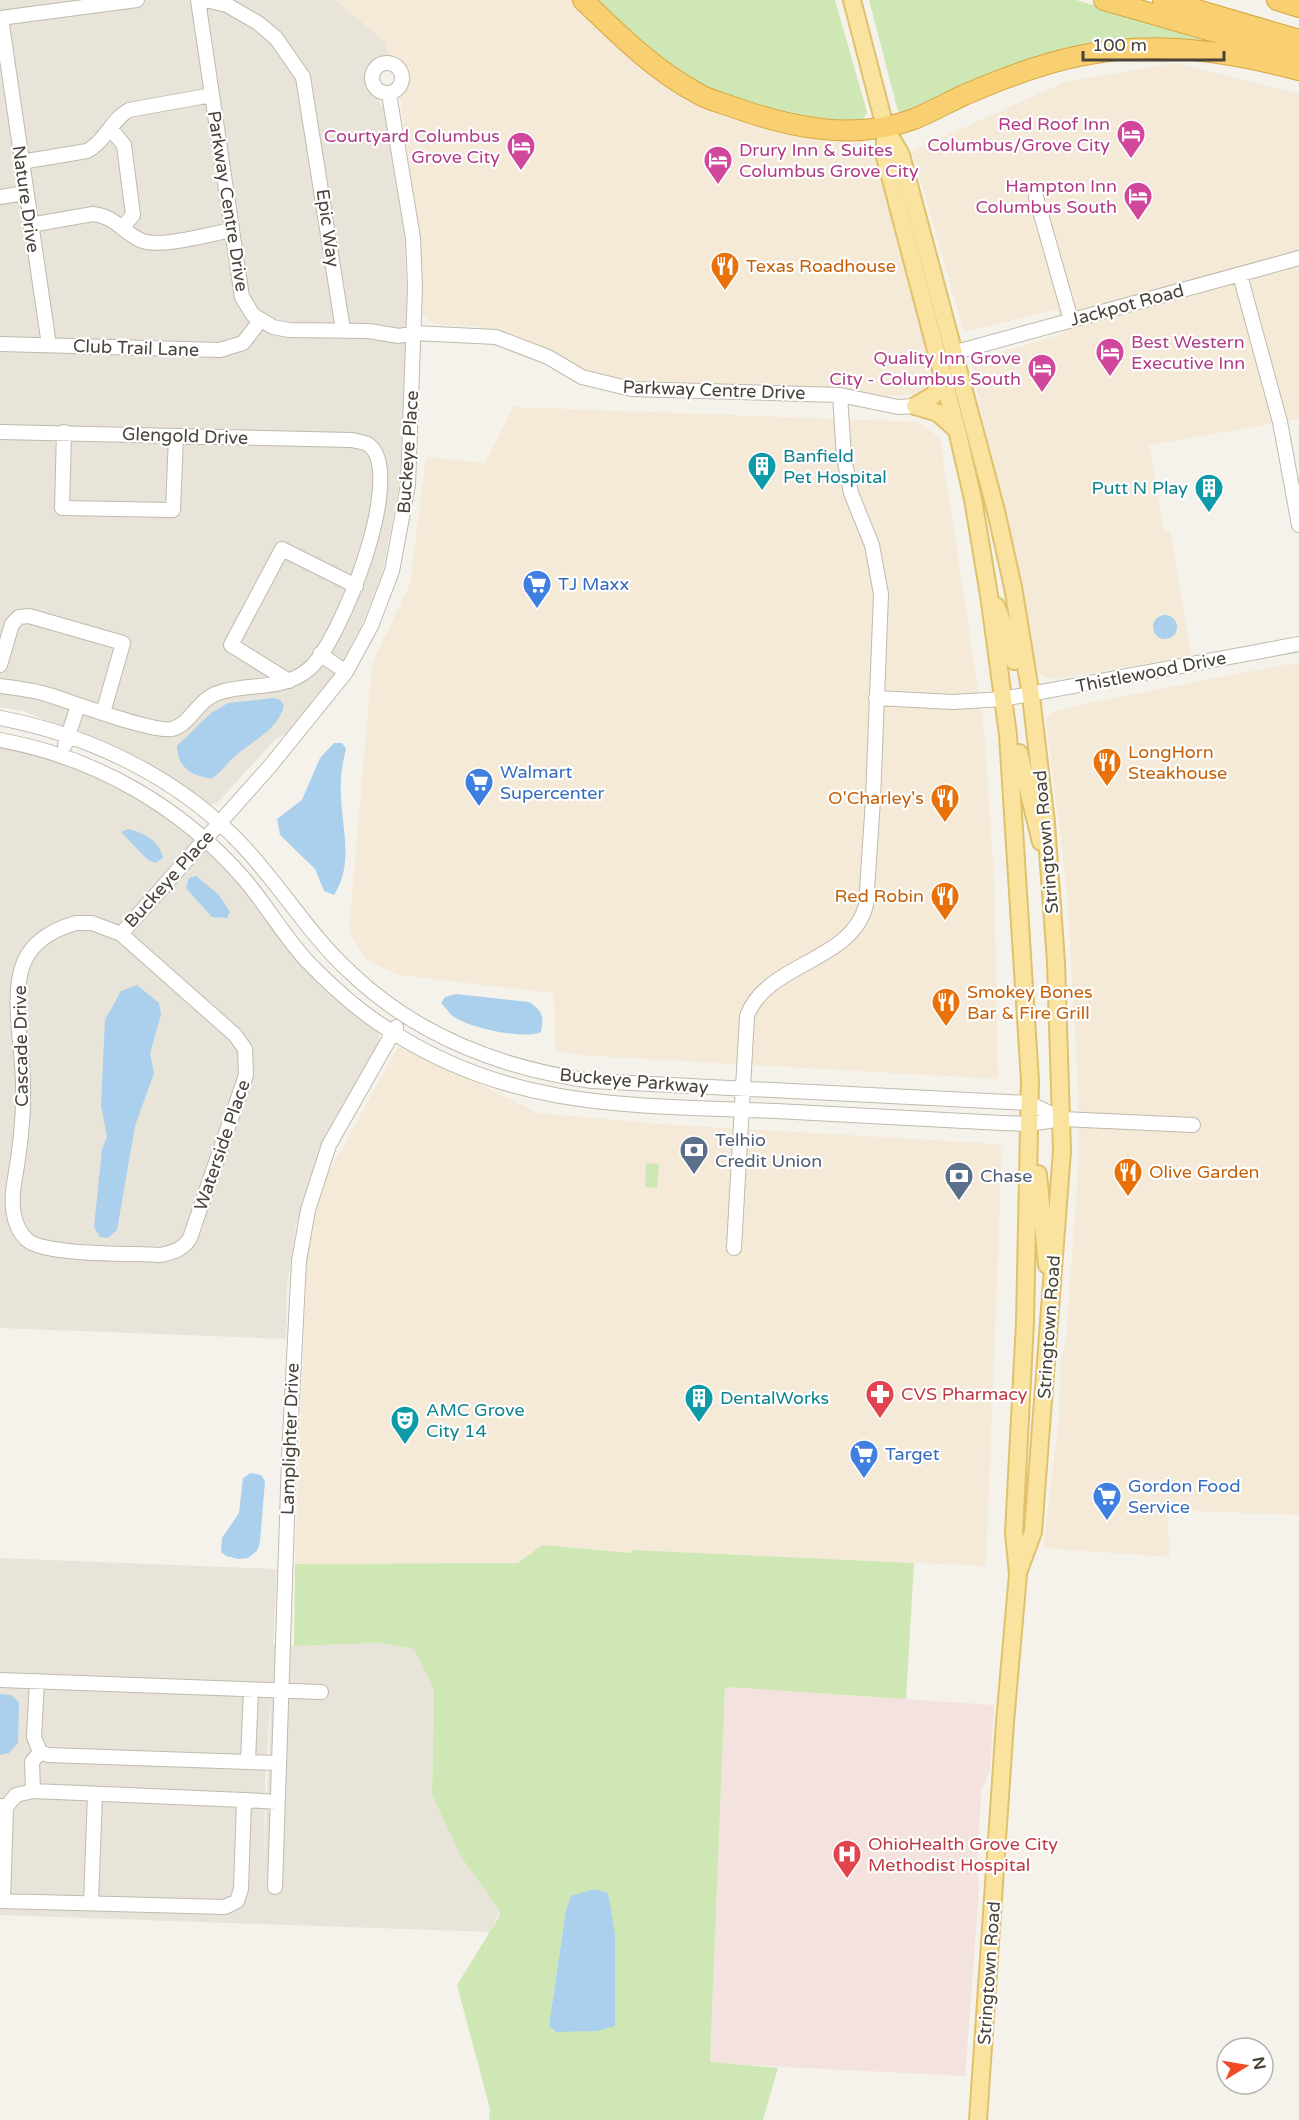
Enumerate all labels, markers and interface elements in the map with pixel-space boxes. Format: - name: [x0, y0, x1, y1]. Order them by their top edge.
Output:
- scale bar: [1083, 24, 1224, 62]
- text: 100 m: [1092, 34, 1147, 56]
- street label: Parkway Centre Drive: [203, 109, 253, 293]
- place label: Red Roof Inn Columbus/Grove City: [927, 113, 1110, 156]
- hotel icon: Red Roof Inn Columbus/Grove City: [1115, 118, 1147, 160]
- place label: Courtyard Columbus Grove City: [324, 125, 500, 168]
- hotel icon: Courtyard Columbus Grove City: [505, 130, 537, 172]
- place label: Drury Inn & Suites Columbus Grove City: [739, 139, 919, 182]
- street label: Nature Drive: [8, 144, 44, 254]
- hotel icon: Drury Inn & Suites Columbus Grove City: [702, 144, 734, 186]
- place label: Hampton Inn Columbus South: [975, 175, 1117, 218]
- hotel icon: Hampton Inn Columbus South: [1122, 180, 1154, 222]
- street label: Epic Way: [312, 188, 344, 269]
- restaurant icon: Texas Roadhouse: [709, 250, 741, 292]
- place label: Texas Roadhouse: [746, 255, 896, 277]
- street label: Jackpot Road: [1068, 279, 1186, 331]
- place label: Best Western Executive Inn: [1131, 331, 1245, 374]
- street label: Club Trail Lane: [73, 335, 199, 361]
- hotel icon: Best Western Executive Inn: [1094, 336, 1126, 378]
- place label: Quality Inn Grove City - Columbus South: [829, 347, 1021, 390]
- hotel icon: Quality Inn Grove City - Columbus South: [1026, 352, 1058, 394]
- street label: Parkway Centre Drive: [622, 376, 806, 404]
- street label: Buckeye Place: [393, 390, 423, 514]
- street label: Glengold Drive: [121, 423, 249, 449]
- place label: Banfield Pet Hospital: [783, 445, 887, 488]
- building icon: Banfield Pet Hospital: [746, 450, 778, 492]
- building icon: Putt N Play: [1193, 472, 1225, 514]
- place label: Putt N Play: [1091, 477, 1188, 499]
- supermarket icon: TJ Maxx: [521, 568, 553, 610]
- place label: TJ Maxx: [558, 573, 629, 595]
- street label: Thistlewood Drive: [1074, 647, 1228, 697]
- place label: LongHorn Steakhouse: [1128, 741, 1227, 784]
- restaurant icon: LongHorn Steakhouse: [1091, 746, 1123, 788]
- place label: Walmart Supercenter: [500, 761, 604, 804]
- supermarket icon: Walmart Supercenter: [463, 766, 495, 808]
- street label: Stringtown Road: [1029, 769, 1063, 915]
- restaurant icon: O'Charley's: [929, 782, 961, 824]
- place label: O'Charley's: [828, 787, 924, 809]
- street label: Buckeye Place: [120, 826, 218, 932]
- restaurant icon: Red Robin: [929, 880, 961, 922]
- place label: Red Robin: [834, 885, 924, 907]
- place label: Smokey Bones Bar & Fire Grill: [967, 981, 1093, 1024]
- street label: Cascade Drive: [9, 985, 33, 1107]
- restaurant icon: Smokey Bones Bar & Fire Grill: [930, 986, 962, 1028]
- street label: Buckeye Parkway: [559, 1064, 710, 1098]
- street label: Waterside Place: [189, 1077, 255, 1213]
- place label: Telhio Credit Union: [715, 1129, 822, 1172]
- bank icon: Telhio Credit Union: [678, 1134, 710, 1176]
- restaurant icon: Olive Garden: [1112, 1156, 1144, 1198]
- bank icon: Chase: [943, 1160, 975, 1202]
- place label: Olive Garden: [1149, 1161, 1260, 1183]
- place label: Chase: [980, 1165, 1032, 1187]
- street label: Stringtown Road: [1033, 1254, 1065, 1400]
- street label: Lamplighter Drive: [276, 1363, 304, 1515]
- pharmacy icon: CVS Pharmacy: [864, 1378, 896, 1420]
- building icon: DentalWorks: [683, 1382, 715, 1424]
- place label: CVS Pharmacy: [901, 1383, 1028, 1405]
- place label: DentalWorks: [720, 1387, 829, 1409]
- place label: AMC Grove City 14: [426, 1399, 525, 1442]
- theatre icon: AMC Grove City 14: [389, 1404, 421, 1446]
- supermarket icon: Target: [848, 1438, 880, 1480]
- place label: Target: [885, 1443, 940, 1465]
- place label: Gordon Food Service: [1128, 1475, 1241, 1518]
- supermarket icon: Gordon Food Service: [1091, 1480, 1123, 1522]
- place label: OhioHealth Grove City Methodist Hospital: [868, 1833, 1058, 1876]
- hospital icon: OhioHealth Grove City Methodist Hospital: [831, 1838, 863, 1880]
- street label: Stringtown Road: [973, 1900, 1005, 2046]
- north arrow: [1215, 2036, 1275, 2096]
- text: N: [1248, 2055, 1270, 2072]

